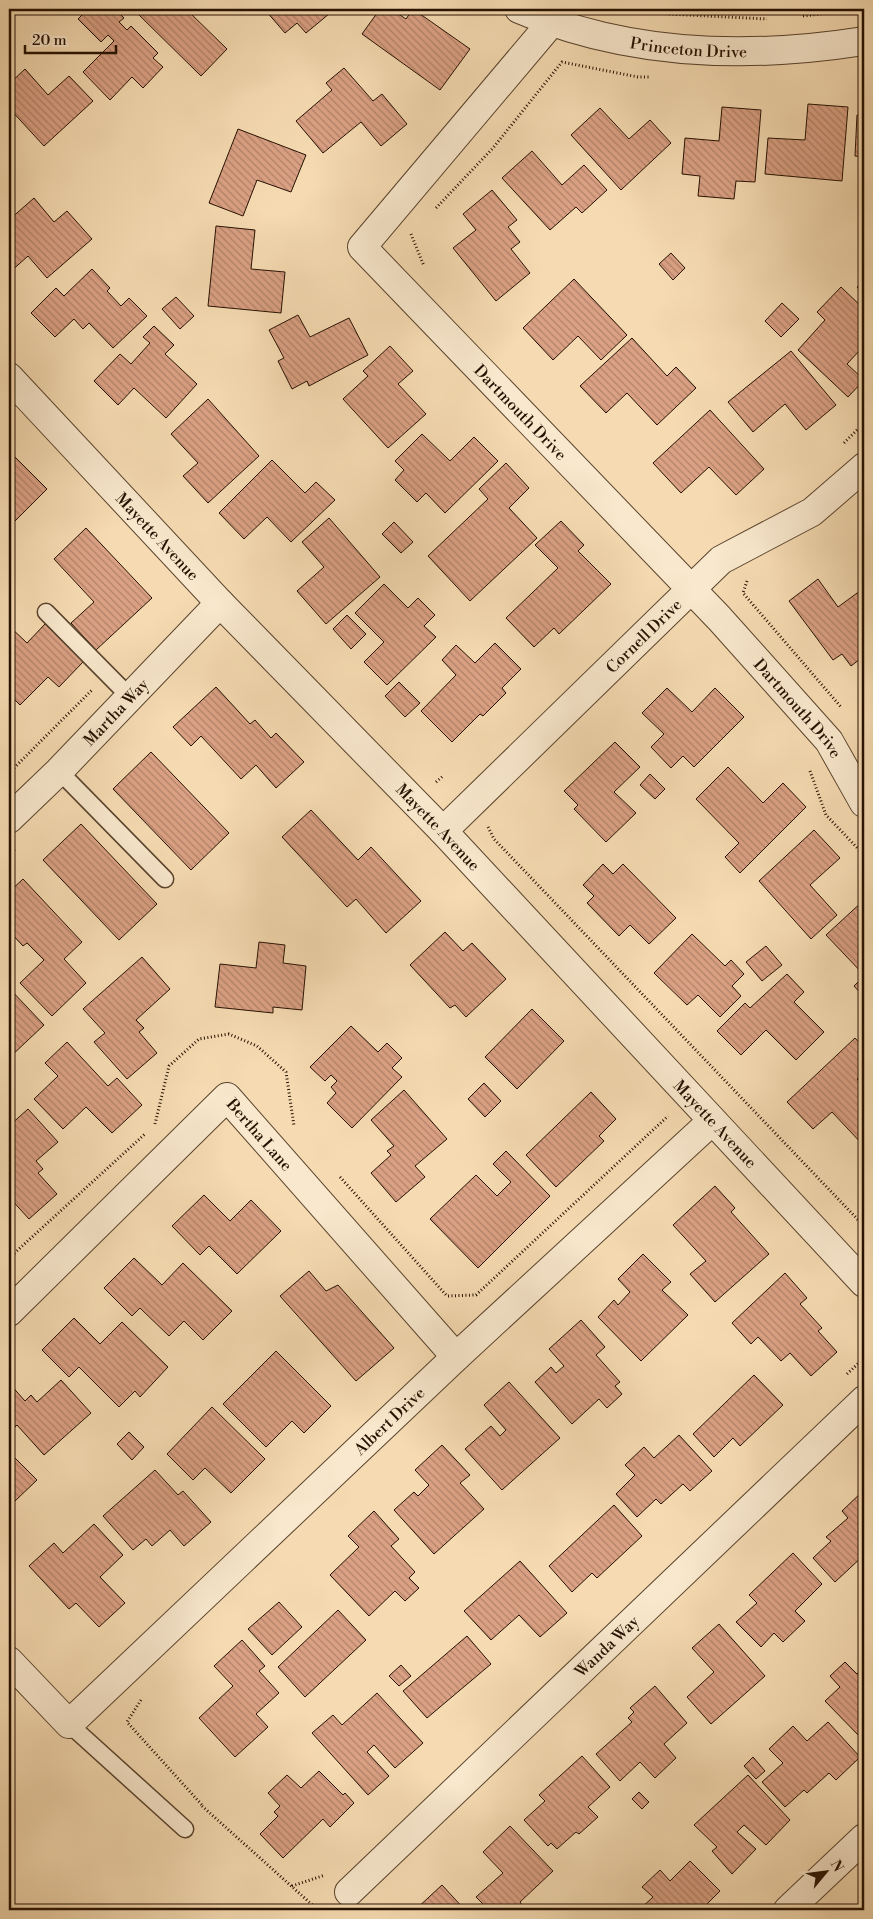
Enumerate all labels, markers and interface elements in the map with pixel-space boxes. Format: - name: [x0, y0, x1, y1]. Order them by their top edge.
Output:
- scale bar: [25, 22, 116, 54]
- text: 20 m: [32, 31, 67, 50]
- street label: Princeton Drive: [628, 33, 747, 62]
- street label: Dartmouth Drive: [469, 361, 571, 465]
- street label: Mayette Avenue: [111, 489, 203, 585]
- street label: Cornell Drive: [602, 595, 686, 678]
- street label: Dartmouth Drive: [749, 655, 846, 762]
- street label: Martha Way: [79, 675, 153, 751]
- street label: Mayette Avenue: [391, 780, 484, 875]
- street label: Mayette Avenue: [669, 1076, 761, 1173]
- street label: Bertha Lane: [221, 1094, 296, 1175]
- street label: Albert Drive: [349, 1383, 429, 1460]
- street label: Wanda Way: [570, 1611, 643, 1683]
- north arrow: [800, 1846, 850, 1896]
- text: N: [826, 1857, 847, 1875]

